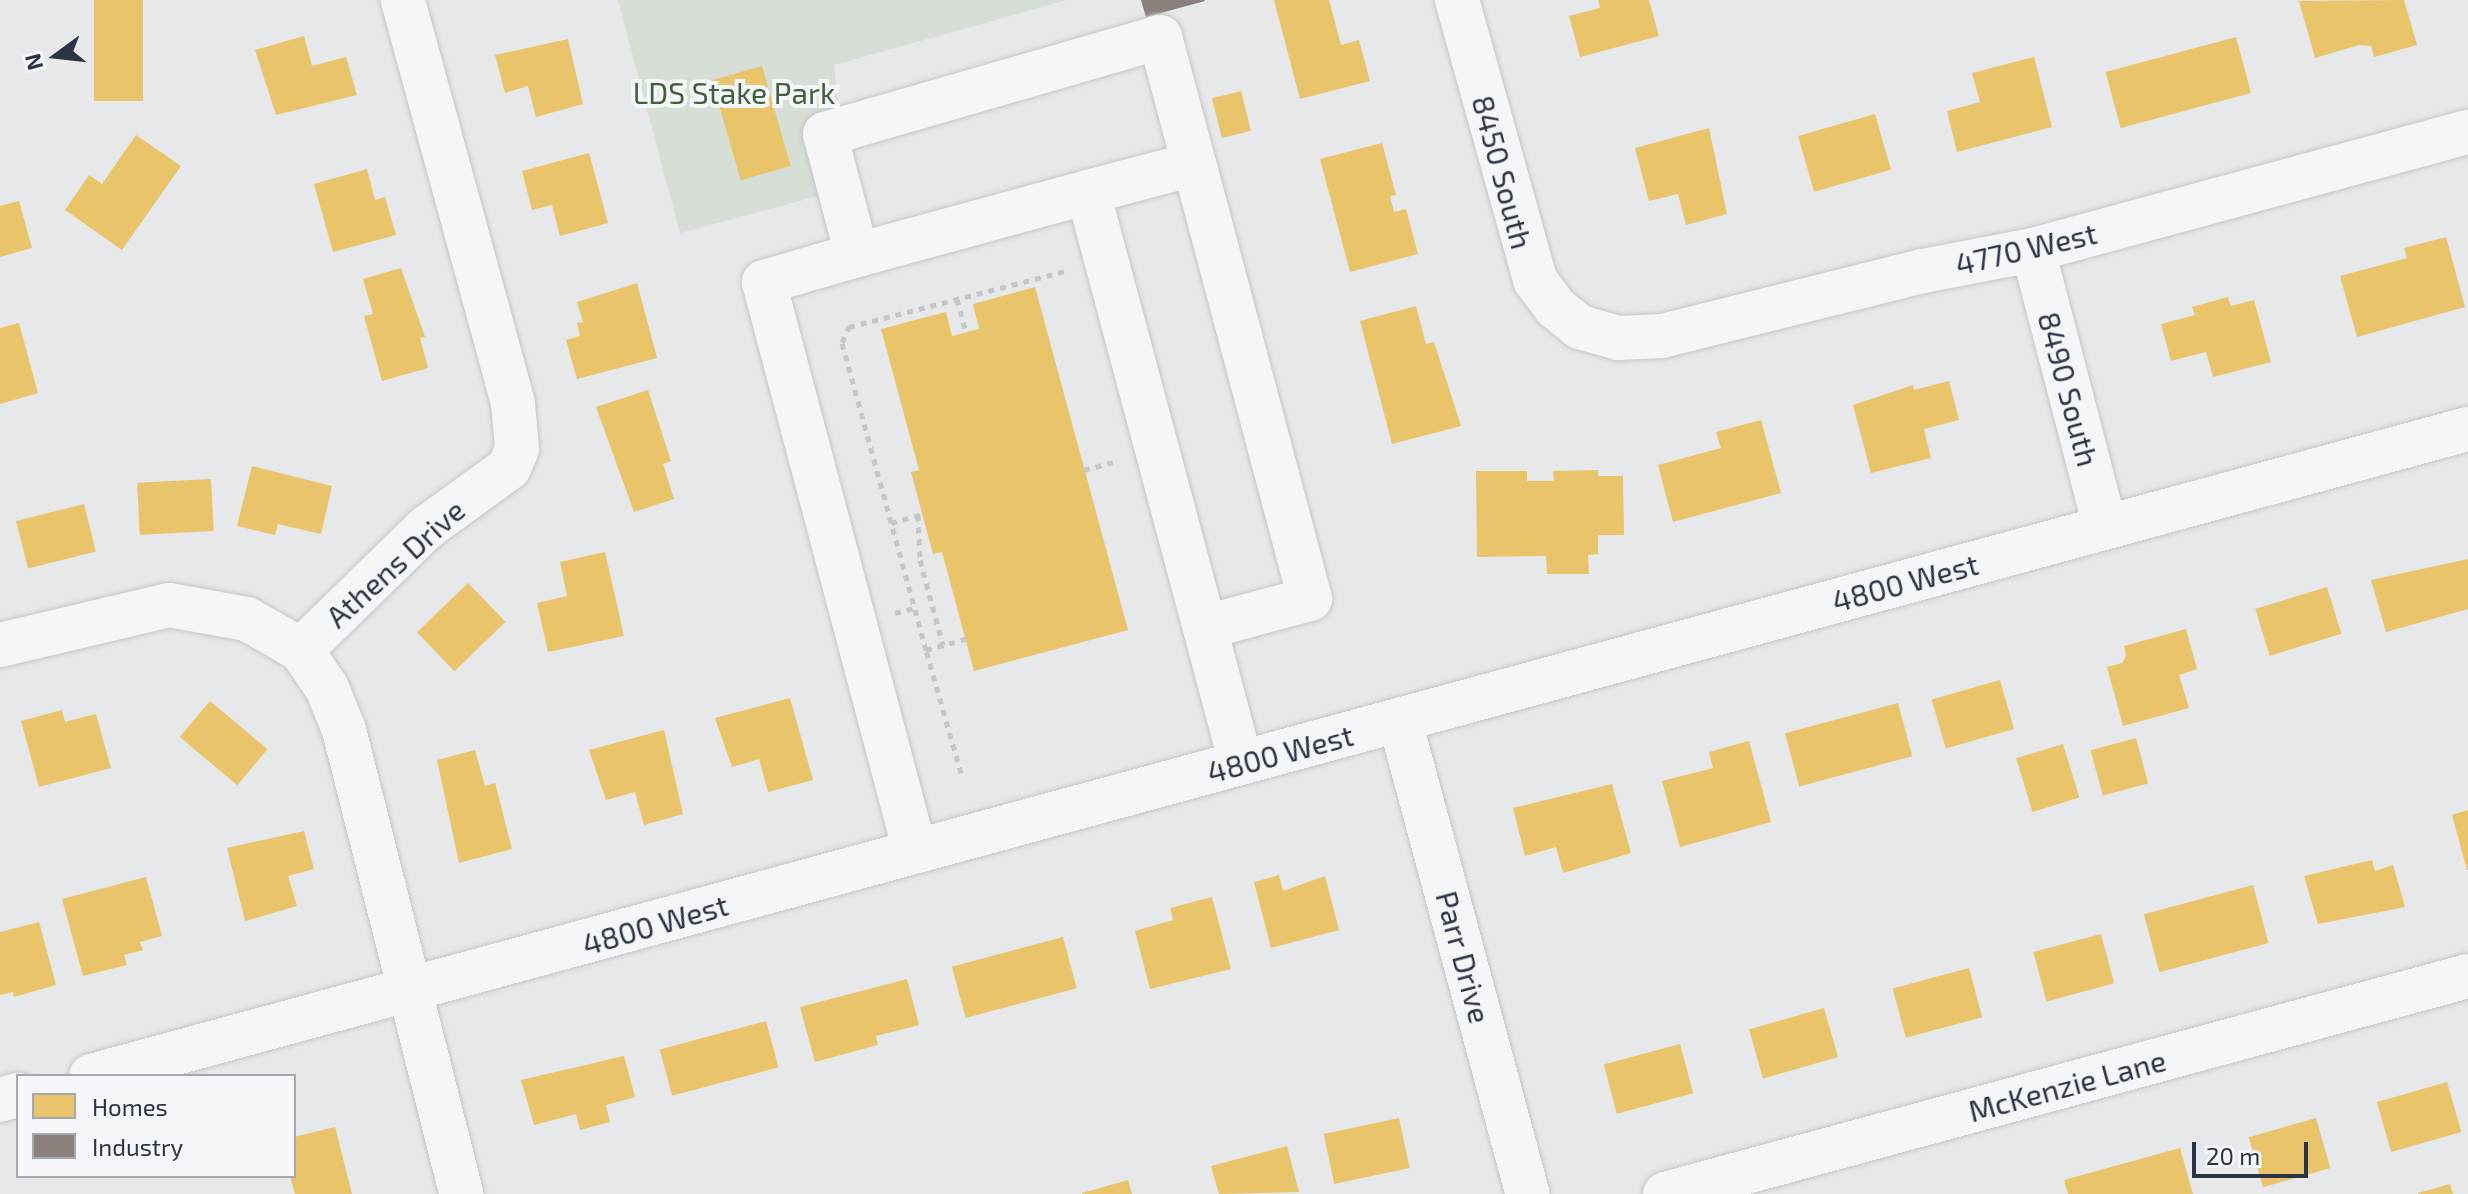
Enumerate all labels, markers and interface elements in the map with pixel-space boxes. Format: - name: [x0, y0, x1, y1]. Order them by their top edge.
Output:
- north arrow: [16, 16, 96, 96]
- text: N: [18, 51, 47, 73]
- park label: LDS Stake Park: [633, 74, 835, 110]
- street label: 8450 South: [1465, 91, 1541, 253]
- street label: 4770 West: [1951, 214, 2101, 282]
- street label: 8490 South: [2031, 308, 2107, 470]
- street label: Athens Drive: [318, 491, 472, 635]
- street label: 4800 West: [1828, 545, 1982, 619]
- street label: 4800 West: [1203, 716, 1357, 790]
- street label: 4800 West: [578, 886, 732, 962]
- street label: Parr Drive: [1429, 887, 1499, 1027]
- street label: McKenzie Lane: [1964, 1041, 2170, 1129]
- legend: [16, 1074, 296, 1178]
- text: Homes: [92, 1092, 168, 1121]
- scale bar: [2196, 1126, 2312, 1176]
- text: Industry: [92, 1132, 183, 1161]
- text: 20 m: [2206, 1141, 2260, 1170]

